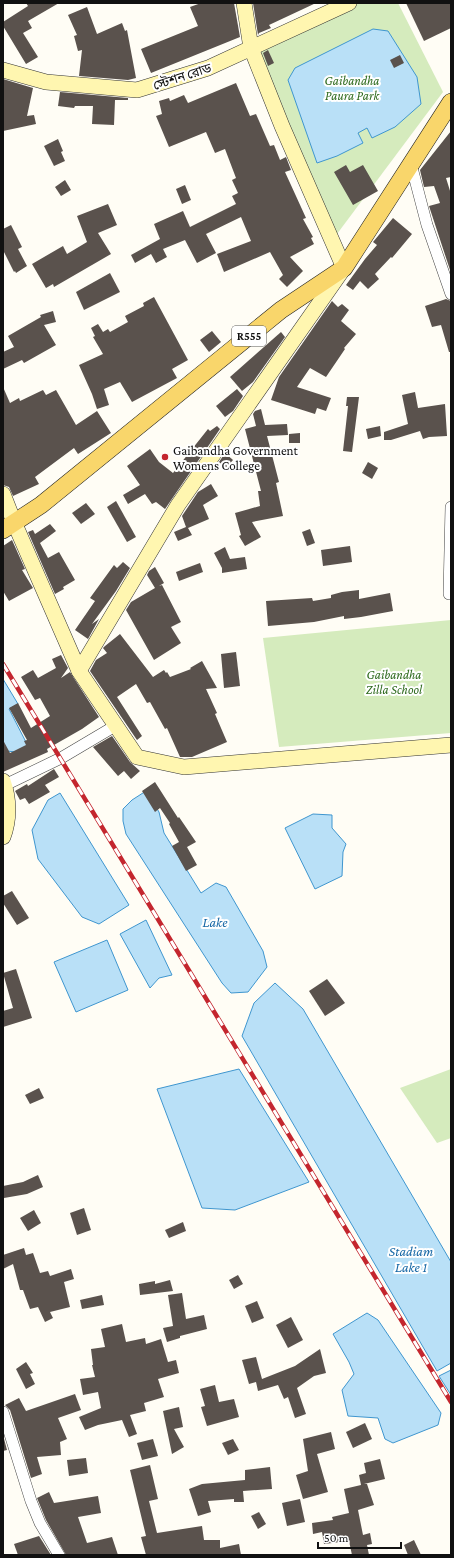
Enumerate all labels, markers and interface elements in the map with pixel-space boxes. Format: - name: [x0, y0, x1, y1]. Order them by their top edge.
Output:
- street label: স্টেশন রোড: [151, 60, 214, 93]
- park label: Gaibandha Paura Park: [325, 73, 380, 103]
- road number: R555: [232, 326, 266, 346]
- place label: Gaibandha Government Womens College: [173, 443, 299, 473]
- marker: Gaibandha Government Womens College: [160, 452, 170, 462]
- park label: Gaibandha Zilla School: [366, 667, 423, 697]
- water label: Lake: [203, 914, 228, 930]
- water label: Stadiam Lake 1: [389, 1243, 433, 1275]
- scale bar: [318, 1524, 401, 1550]
- text: 50 m: [324, 1531, 349, 1545]

